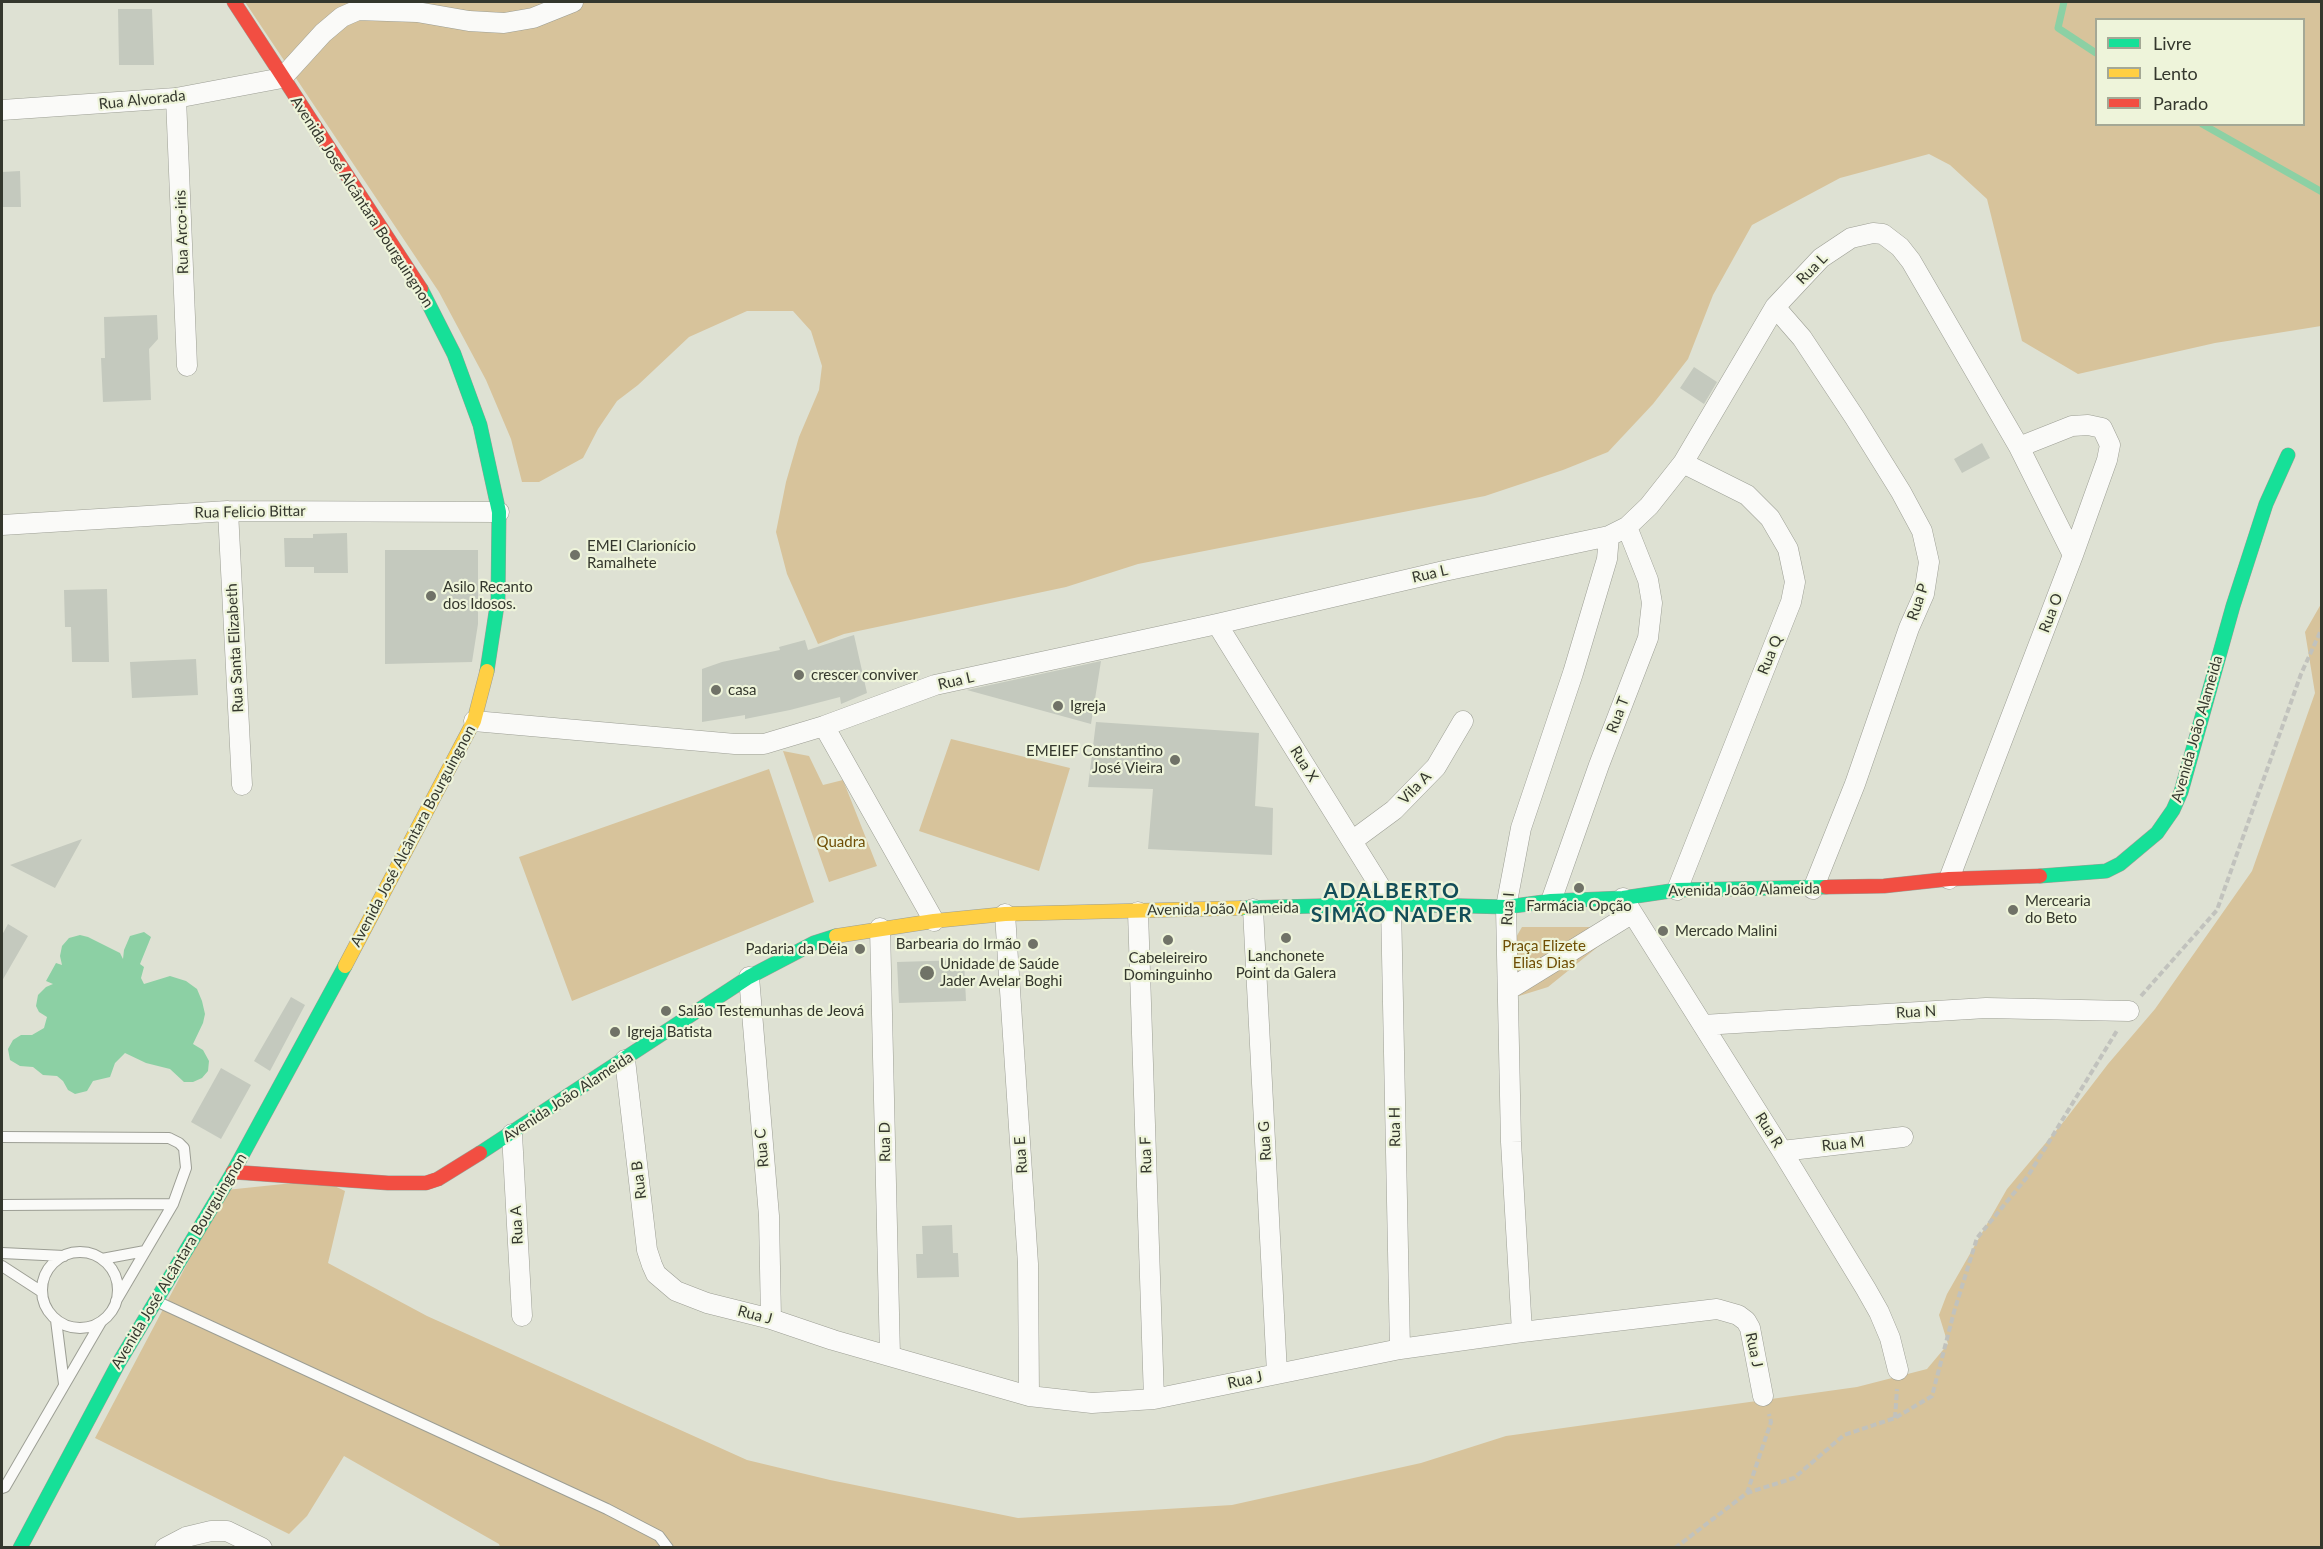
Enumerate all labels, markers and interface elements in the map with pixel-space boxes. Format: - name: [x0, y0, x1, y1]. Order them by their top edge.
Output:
- legend: [2095, 18, 2305, 126]
- text: Livre: [2153, 32, 2192, 54]
- text: Lento: [2153, 62, 2198, 84]
- street label: Rua Alvorada: [98, 86, 186, 114]
- text: Parado: [2153, 92, 2208, 114]
- street label: Avenida José Alcântara Bourguingnon: [287, 93, 437, 311]
- street label: Rua Arco-iris: [172, 190, 192, 274]
- street label: Rua L: [1793, 250, 1831, 288]
- street label: Rua Felicio Bittar: [194, 502, 306, 522]
- place label: EMEI Clarionício Ramalhete: [587, 537, 696, 572]
- marker: EMEI Clarionício Ramalhete: [568, 548, 582, 562]
- street label: Rua L: [1410, 561, 1450, 587]
- place label: Asilo Recanto dos Idosos.: [443, 578, 533, 613]
- street label: Rua P: [1903, 581, 1933, 623]
- street label: Rua Santa Elizabeth: [223, 583, 247, 713]
- marker: Asilo Recanto dos Idosos.: [424, 589, 438, 603]
- street label: Rua O: [2035, 591, 2067, 635]
- street label: Rua Q: [1754, 633, 1786, 677]
- street label: Avenida João Alameida: [2167, 654, 2227, 804]
- place label: crescer conviver: [811, 666, 918, 684]
- marker: crescer conviver: [792, 668, 806, 682]
- street label: Rua L: [936, 668, 976, 694]
- place label: casa: [728, 681, 757, 699]
- marker: casa: [709, 683, 723, 697]
- street label: Rua T: [1603, 694, 1633, 736]
- place label: Igreja: [1070, 697, 1106, 715]
- marker: Igreja: [1051, 699, 1065, 713]
- street label: Avenida José Alcântara Bourguingnon: [347, 722, 479, 950]
- place label: EMEIEF Constantino José Vieira: [1026, 742, 1163, 777]
- street label: Rua X: [1286, 743, 1322, 785]
- marker: EMEIEF Constantino José Vieira: [1168, 753, 1182, 767]
- street label: Vila A: [1395, 768, 1435, 808]
- park label: Quadra: [817, 833, 865, 851]
- district label: ADALBERTO SIMÃO NADER: [1311, 878, 1473, 928]
- street label: Avenida João Alameida: [1668, 880, 1820, 900]
- marker: Farmácia Opção: [1572, 881, 1586, 895]
- street label: Rua I: [1498, 892, 1518, 926]
- place label: Mercearia do Beto: [2025, 892, 2091, 927]
- place label: Farmácia Opção: [1526, 897, 1632, 915]
- street label: Avenida João Alameida: [1147, 899, 1299, 919]
- marker: Mercearia do Beto: [2006, 903, 2020, 917]
- place label: Mercado Malini: [1675, 922, 1777, 940]
- marker: Mercado Malini: [1656, 924, 1670, 938]
- marker: Lanchonete Point da Galera: [1279, 931, 1293, 945]
- marker: Cabeleireiro Dominguinho: [1161, 933, 1175, 947]
- place label: Barbearia do Irmão: [896, 935, 1021, 953]
- marker: Barbearia do Irmão: [1026, 937, 1040, 951]
- park label: Praça Elizete Elias Dias: [1502, 937, 1586, 972]
- place label: Padaria da Déia: [746, 940, 848, 958]
- marker: Padaria da Déia: [853, 942, 867, 956]
- place label: Lanchonete Point da Galera: [1236, 947, 1336, 982]
- place label: Cabeleireiro Dominguinho: [1123, 949, 1213, 984]
- place label: Unidade de Saúde Jader Avelar Boghi: [940, 955, 1062, 990]
- marker: Unidade de Saúde Jader Avelar Boghi: [918, 964, 936, 982]
- place label: Salão Testemunhas de Jeová: [678, 1002, 864, 1020]
- street label: Rua N: [1895, 1002, 1937, 1022]
- marker: Salão Testemunhas de Jeová: [659, 1004, 673, 1018]
- place label: Igreja Batista: [627, 1023, 712, 1041]
- marker: Igreja Batista: [608, 1025, 622, 1039]
- street label: Avenida João Alameida: [499, 1048, 637, 1146]
- street label: Rua H: [1386, 1107, 1404, 1147]
- street label: Rua R: [1751, 1109, 1787, 1151]
- street label: Rua G: [1255, 1121, 1275, 1161]
- street label: Rua D: [876, 1122, 894, 1162]
- street label: Rua C: [751, 1128, 773, 1168]
- street label: Rua M: [1821, 1133, 1865, 1155]
- street label: Rua E: [1011, 1136, 1031, 1174]
- street label: Rua F: [1136, 1136, 1156, 1174]
- street label: Avenida José Alcântara Bourguingnon: [107, 1150, 251, 1372]
- street label: Rua B: [628, 1160, 650, 1200]
- street label: Rua A: [507, 1205, 527, 1245]
- street label: Rua J: [736, 1302, 774, 1328]
- street label: Rua J: [1742, 1331, 1766, 1369]
- street label: Rua J: [1226, 1368, 1264, 1392]

